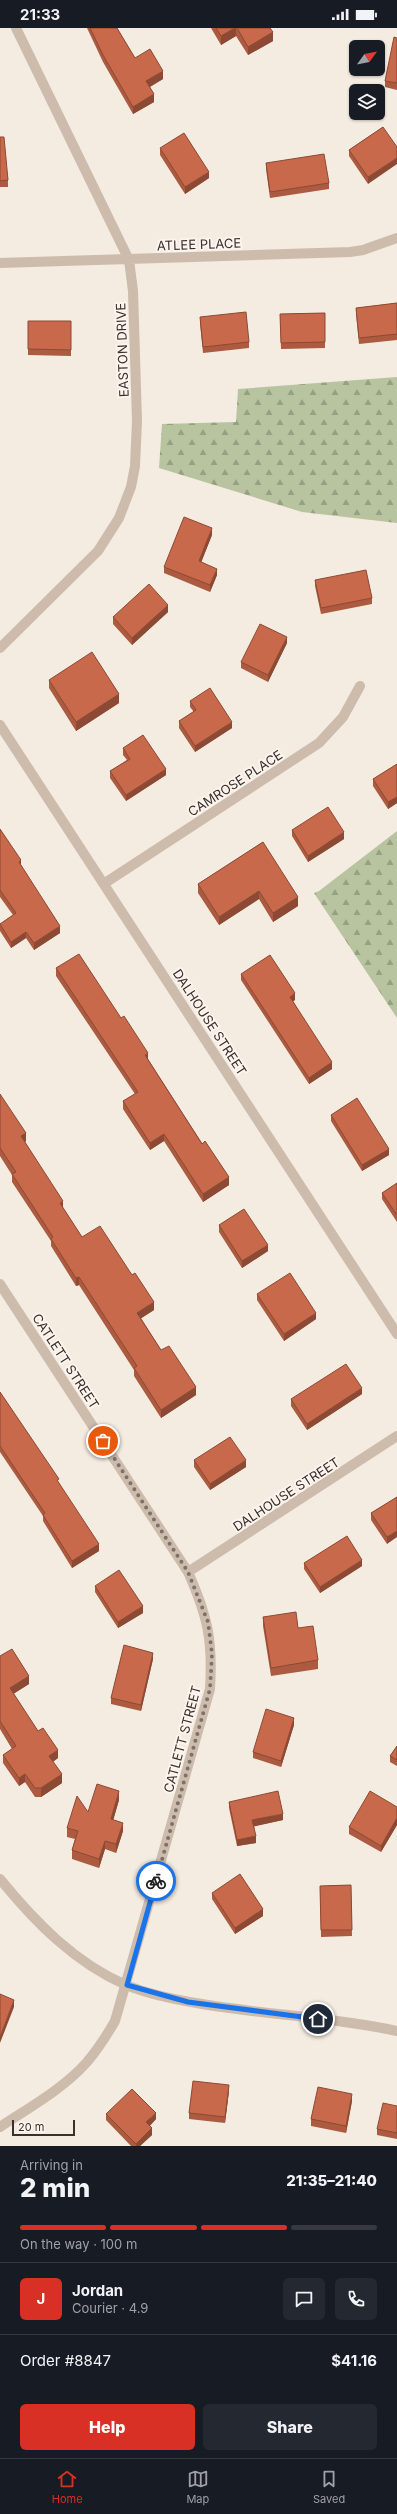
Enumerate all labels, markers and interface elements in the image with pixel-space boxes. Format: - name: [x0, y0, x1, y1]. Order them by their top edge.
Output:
- text: 21:33: [20, 5, 60, 24]
- north arrow: [349, 40, 385, 76]
- map controls: [349, 40, 385, 120]
- button: layers: [349, 84, 385, 120]
- street label: ATLEE PLACE: [157, 235, 241, 253]
- street label: EASTON DRIVE: [112, 302, 132, 398]
- street label: CAMROSE PLACE: [185, 746, 285, 820]
- street label: DALHOUSE STREET: [170, 966, 250, 1078]
- street label: CATLETT STREET: [29, 1310, 103, 1412]
- pin: [86, 1424, 120, 1458]
- icon: bag: [92, 1430, 114, 1452]
- street label: DALHOUSE STREET: [230, 1454, 342, 1534]
- street label: CATLETT STREET: [160, 1684, 204, 1794]
- courier: [136, 1861, 176, 1901]
- icon: bike: [145, 1870, 167, 1892]
- pin: [301, 2002, 335, 2036]
- icon: home: [307, 2008, 329, 2030]
- scale bar: [12, 2118, 75, 2137]
- text: 20 m: [18, 2120, 44, 2134]
- text: Arriving in: [20, 2157, 83, 2173]
- text: 21:35–21:40: [286, 2171, 377, 2190]
- text: 2 min: [20, 2172, 90, 2203]
- text: On the way · 100 m: [20, 2236, 137, 2252]
- button: chat: [283, 2278, 325, 2320]
- button: phone: [335, 2278, 377, 2320]
- text: Jordan: [72, 2281, 123, 2300]
- text: J: [37, 2289, 45, 2308]
- text: Courier · 4.9: [72, 2300, 148, 2316]
- text: Order #8847: [20, 2351, 111, 2370]
- text: $41.16: [331, 2351, 377, 2370]
- button: Help: [20, 2404, 195, 2450]
- button: Share: [203, 2404, 377, 2450]
- tab: Home: [52, 2468, 83, 2506]
- tab: Map: [186, 2468, 209, 2506]
- tab: Saved: [313, 2468, 345, 2506]

